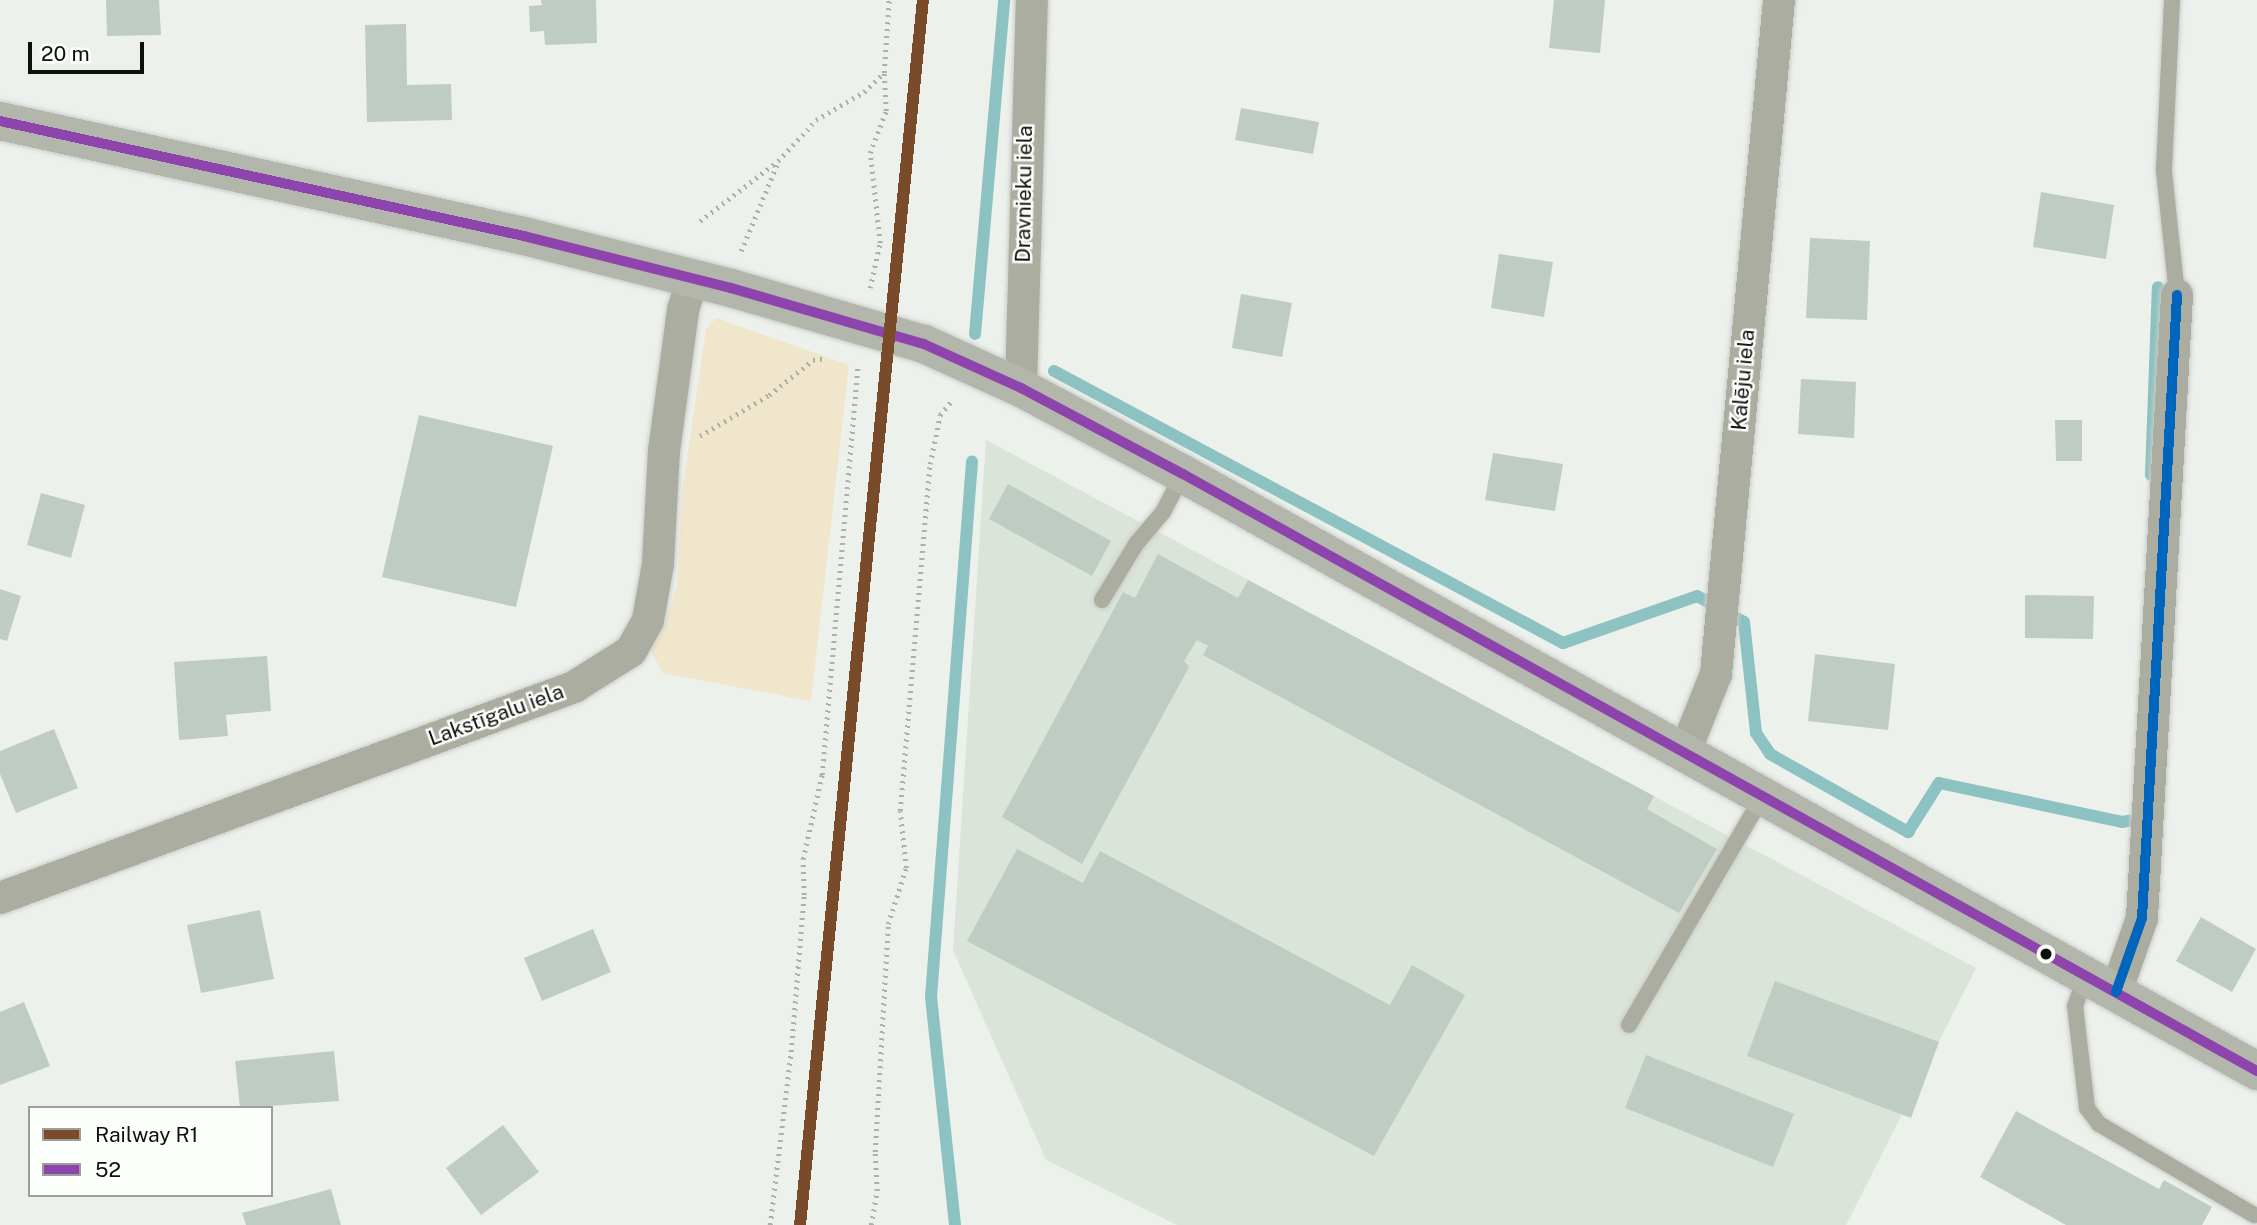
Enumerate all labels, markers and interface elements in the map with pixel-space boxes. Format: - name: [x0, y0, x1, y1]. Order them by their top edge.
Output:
- scale bar: [32, 28, 147, 72]
- text: 20 m: [41, 41, 90, 66]
- street label: Dravnieku iela: [1010, 125, 1038, 263]
- street label: Kalēju iela: [1726, 328, 1760, 432]
- street label: Lakstīgalu iela: [425, 679, 567, 751]
- unlabelled marker: [2039, 947, 2053, 961]
- legend: [28, 1106, 273, 1197]
- text: Railway R1: [95, 1122, 198, 1147]
- text: 52: [95, 1157, 121, 1182]

